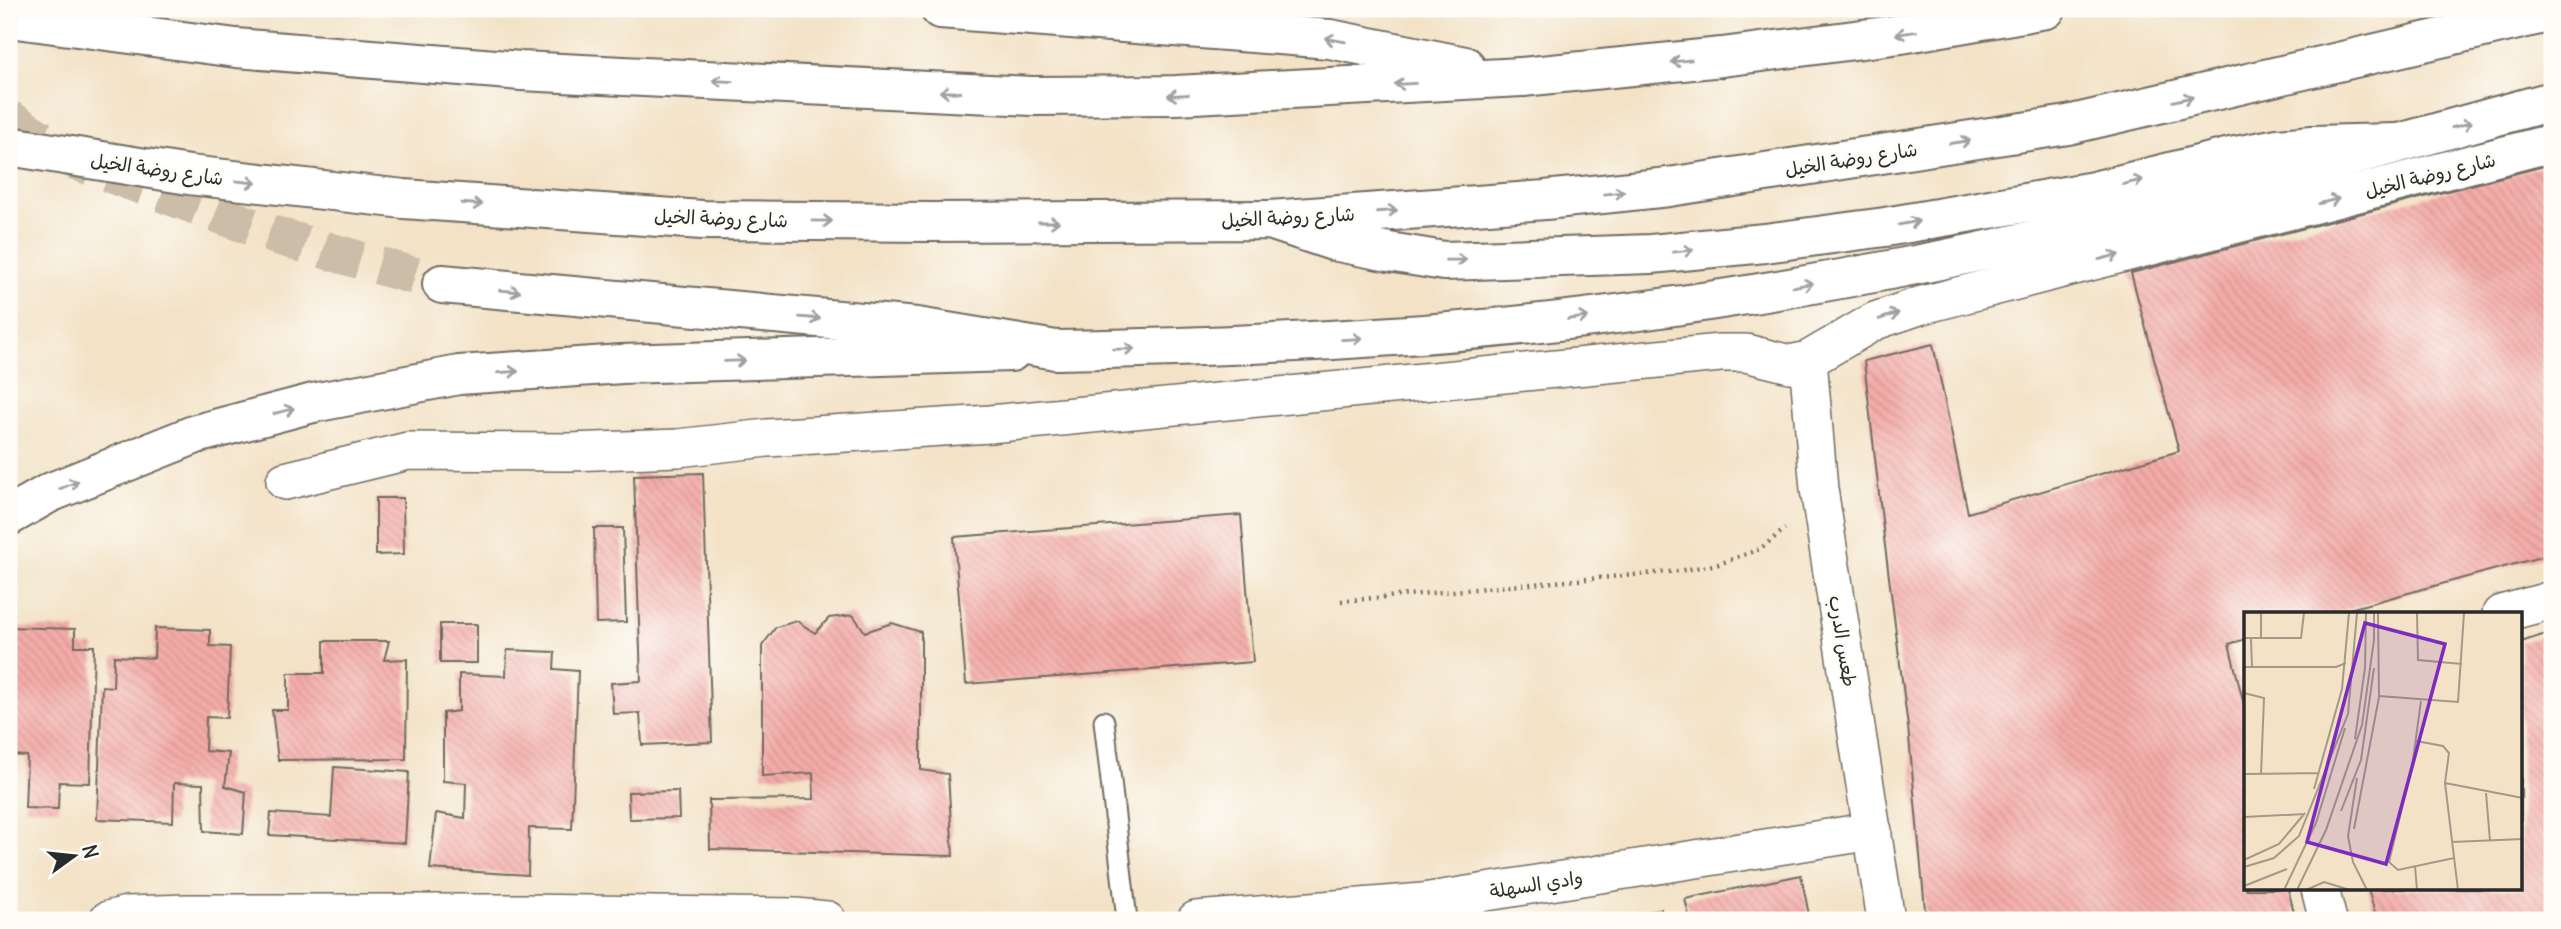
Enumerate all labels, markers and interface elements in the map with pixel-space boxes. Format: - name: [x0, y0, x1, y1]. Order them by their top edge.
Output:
- one-way arrow: [1895, 27, 1918, 40]
- one-way arrow: [1324, 33, 1347, 46]
- one-way arrow: [1670, 55, 1692, 68]
- one-way arrow: [712, 75, 735, 88]
- one-way arrow: [1394, 77, 1417, 90]
- one-way arrow: [939, 86, 962, 99]
- one-way arrow: [1167, 88, 1190, 102]
- one-way arrow: [2171, 91, 2194, 105]
- one-way arrow: [2451, 118, 2473, 131]
- one-way arrow: [1948, 135, 1971, 148]
- street label: شارع روضة الخيل: [1783, 137, 1919, 183]
- street label: شارع روضة الخيل: [2362, 147, 2498, 205]
- street label: شارع روضة الخيل: [89, 148, 225, 192]
- one-way arrow: [234, 175, 257, 188]
- one-way arrow: [2121, 175, 2143, 188]
- one-way arrow: [1602, 186, 1625, 199]
- one-way arrow: [2317, 194, 2340, 207]
- one-way arrow: [460, 198, 483, 211]
- street label: شارع روضة الخيل: [1220, 202, 1356, 234]
- street label: شارع روضة الخيل: [654, 204, 788, 234]
- one-way arrow: [1375, 204, 1398, 217]
- one-way arrow: [810, 214, 833, 228]
- one-way arrow: [1037, 215, 1060, 229]
- one-way arrow: [1897, 216, 1920, 229]
- one-way arrow: [1671, 244, 1694, 257]
- one-way arrow: [2097, 250, 2120, 263]
- one-way arrow: [1444, 253, 1467, 267]
- one-way arrow: [1791, 278, 1814, 291]
- one-way arrow: [498, 284, 521, 297]
- one-way arrow: [1878, 309, 1900, 322]
- one-way arrow: [798, 311, 821, 324]
- one-way arrow: [1566, 311, 1589, 324]
- one-way arrow: [1340, 332, 1362, 345]
- one-way arrow: [1113, 342, 1136, 355]
- one-way arrow: [723, 355, 746, 368]
- one-way arrow: [496, 365, 519, 378]
- one-way arrow: [273, 403, 295, 416]
- one-way arrow: [58, 477, 80, 490]
- street label: طعس الدرب: [1824, 594, 1862, 688]
- inset map: [2244, 612, 2522, 890]
- north arrow: [38, 820, 108, 890]
- text: N: [77, 842, 104, 861]
- street label: وادي السهلة: [1488, 865, 1585, 906]

